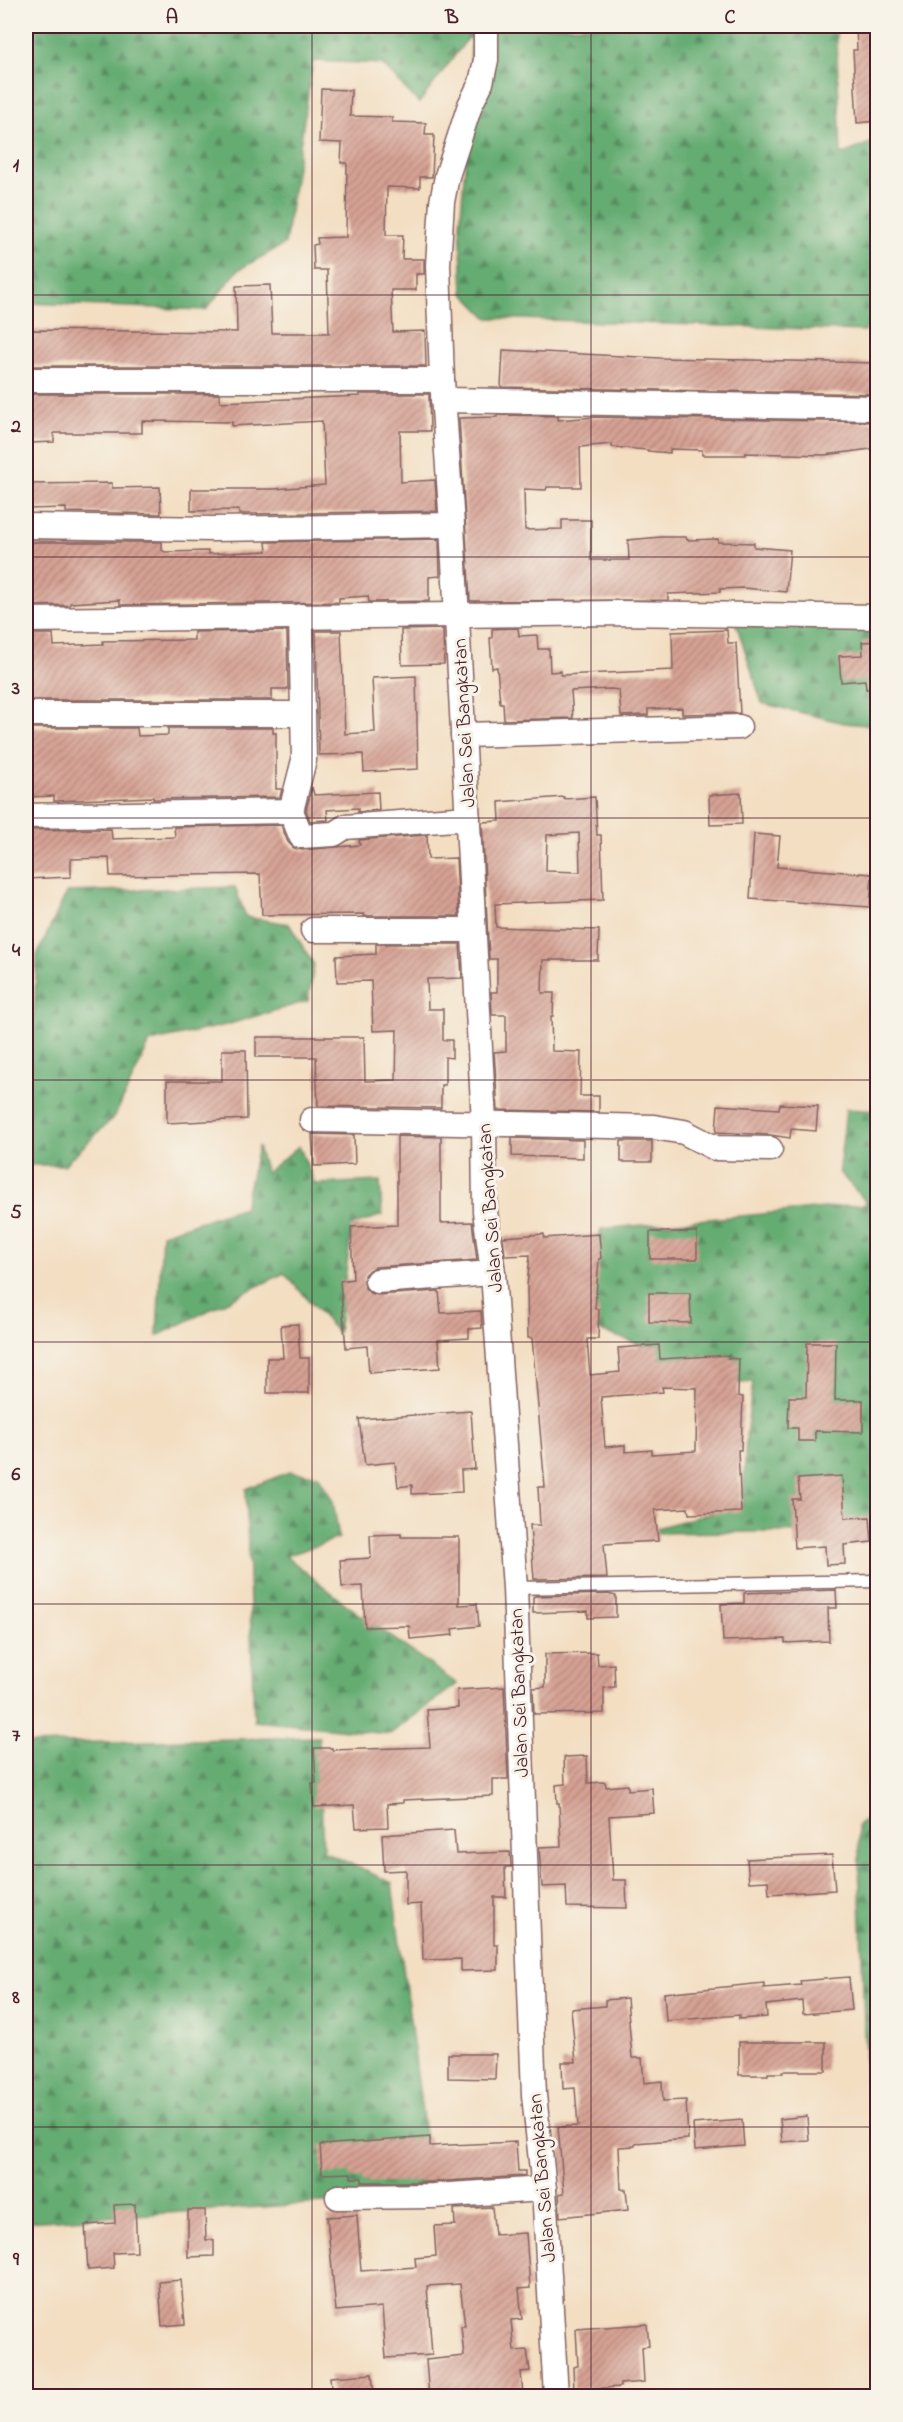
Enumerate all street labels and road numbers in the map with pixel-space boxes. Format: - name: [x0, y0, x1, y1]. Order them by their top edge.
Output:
- street label: Jalan Sei Bangkatan: [447, 637, 485, 808]
- street label: Jalan Sei Bangkatan: [471, 1122, 513, 1293]
- street label: Jalan Sei Bangkatan: [503, 1608, 539, 1778]
- street label: Jalan Sei Bangkatan: [522, 2092, 566, 2263]

